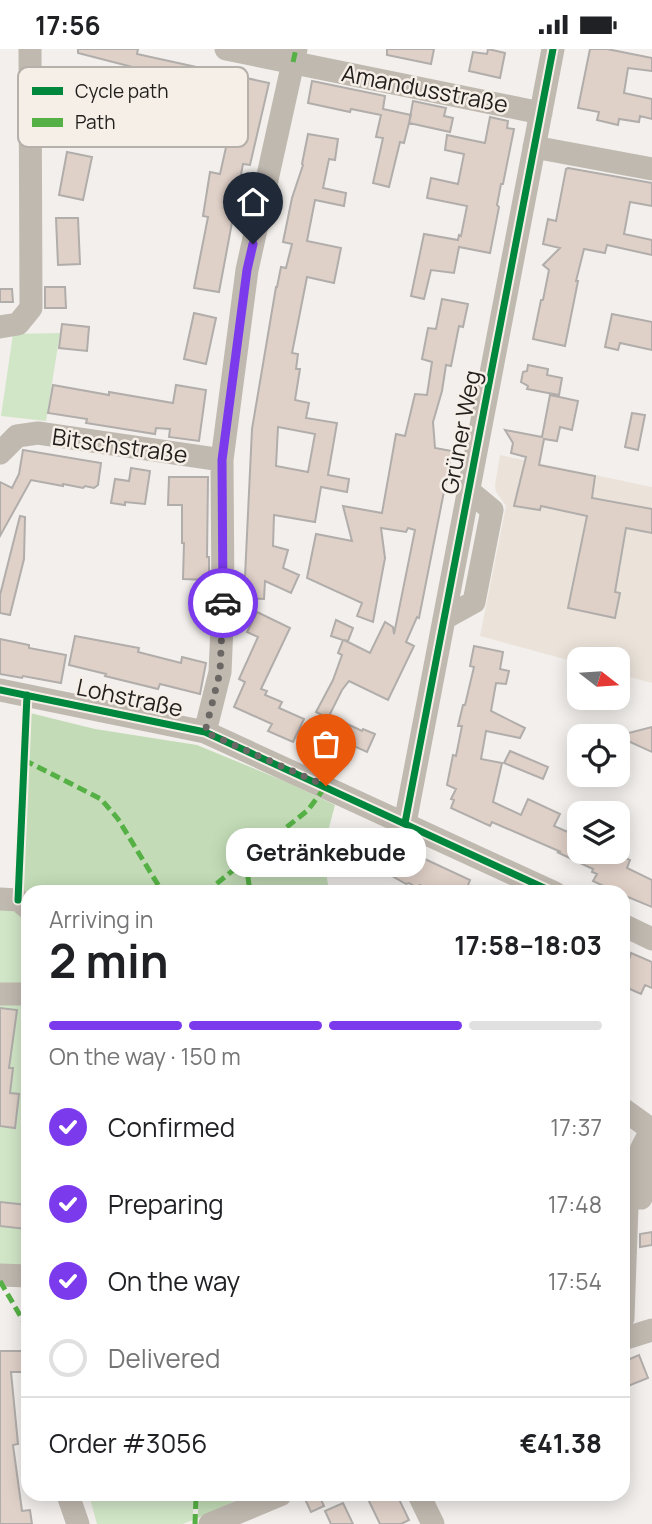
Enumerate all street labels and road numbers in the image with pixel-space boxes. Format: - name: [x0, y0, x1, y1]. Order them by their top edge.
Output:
- street label: Amandusstraße: [339, 56, 511, 120]
- street label: Grüner Weg: [432, 367, 488, 497]
- street label: Bitschstraße: [50, 420, 190, 470]
- street label: Lohstraße: [74, 670, 186, 724]

